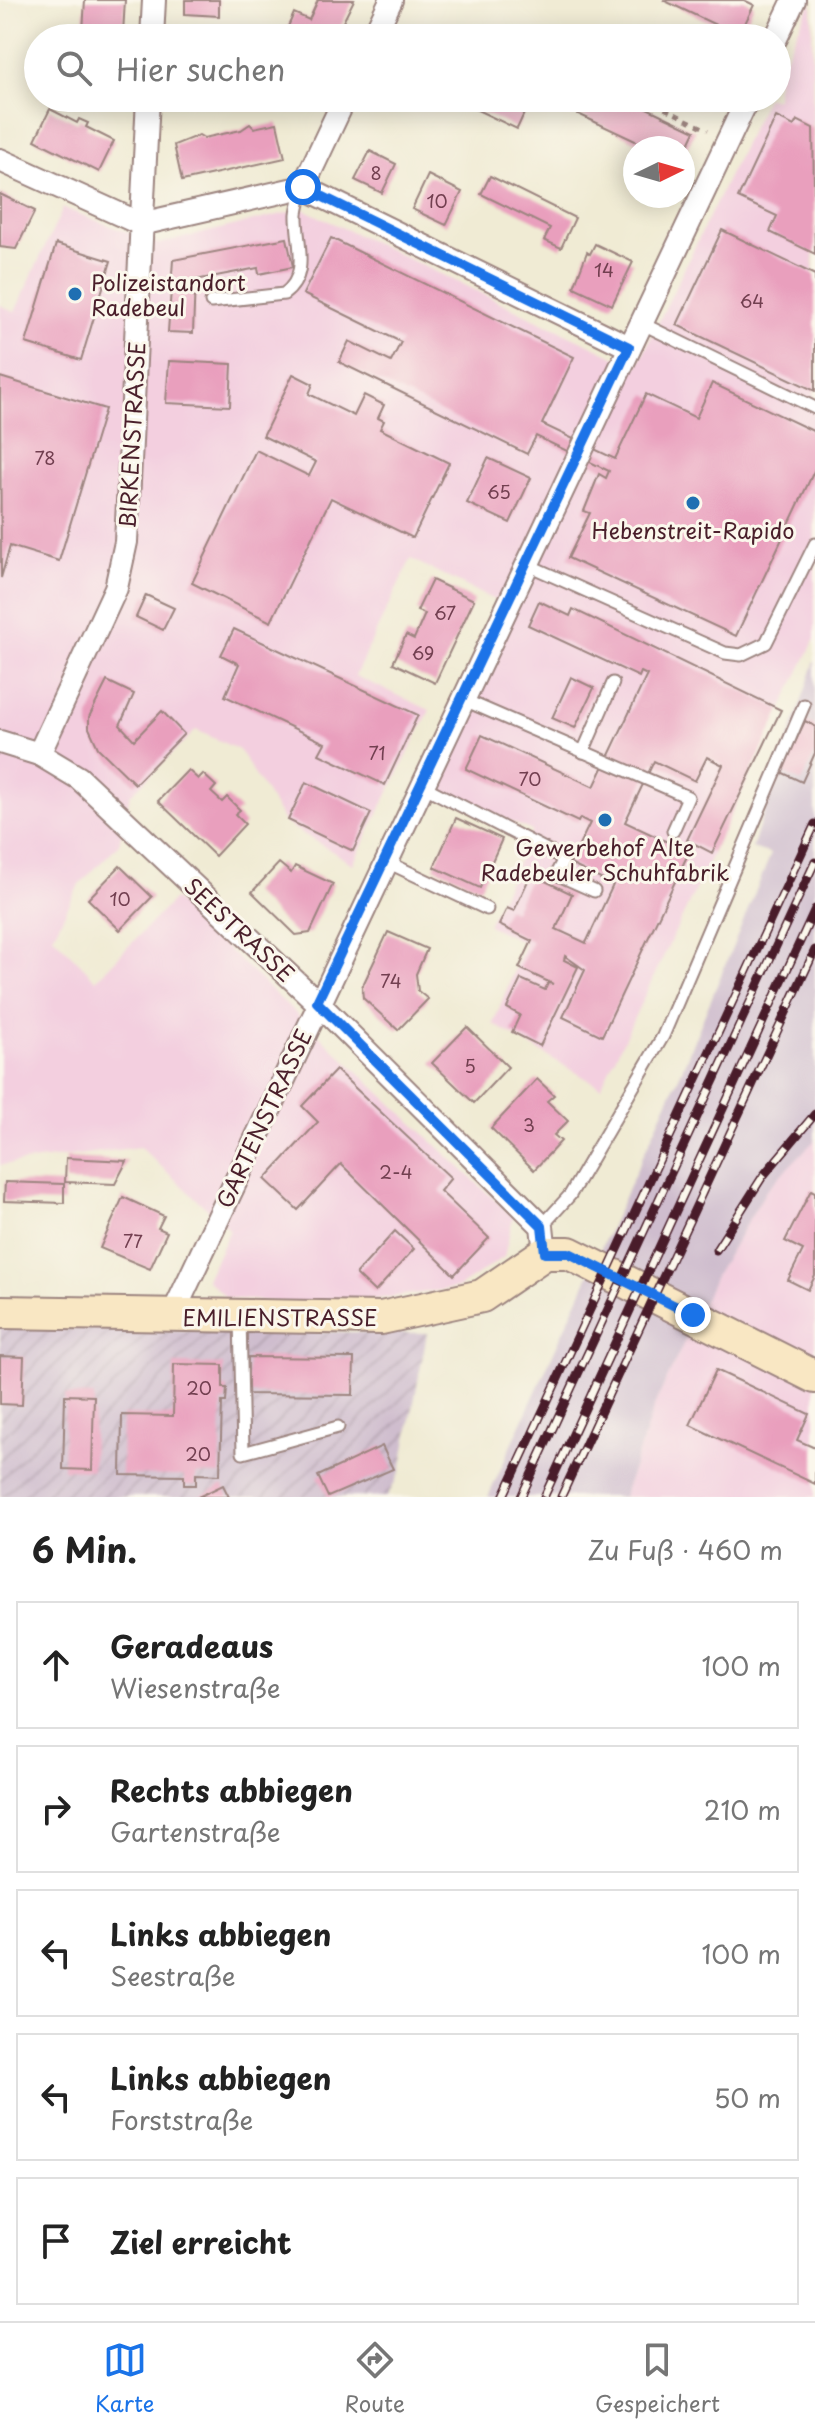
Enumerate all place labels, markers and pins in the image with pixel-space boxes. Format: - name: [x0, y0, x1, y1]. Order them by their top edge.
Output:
- place label: Polizeistandort Radebeul: [91, 265, 246, 323]
- marker: Polizeistandort Radebeul: [66, 285, 84, 303]
- marker: Hebenstreit-Rapido: [684, 494, 702, 512]
- place label: Hebenstreit-Rapido: [592, 513, 794, 546]
- marker: Gewerbehof Alte Radebeuler Schuhfabrik: [596, 811, 614, 829]
- place label: Gewerbehof Alte Radebeuler Schuhfabrik: [481, 830, 729, 888]

